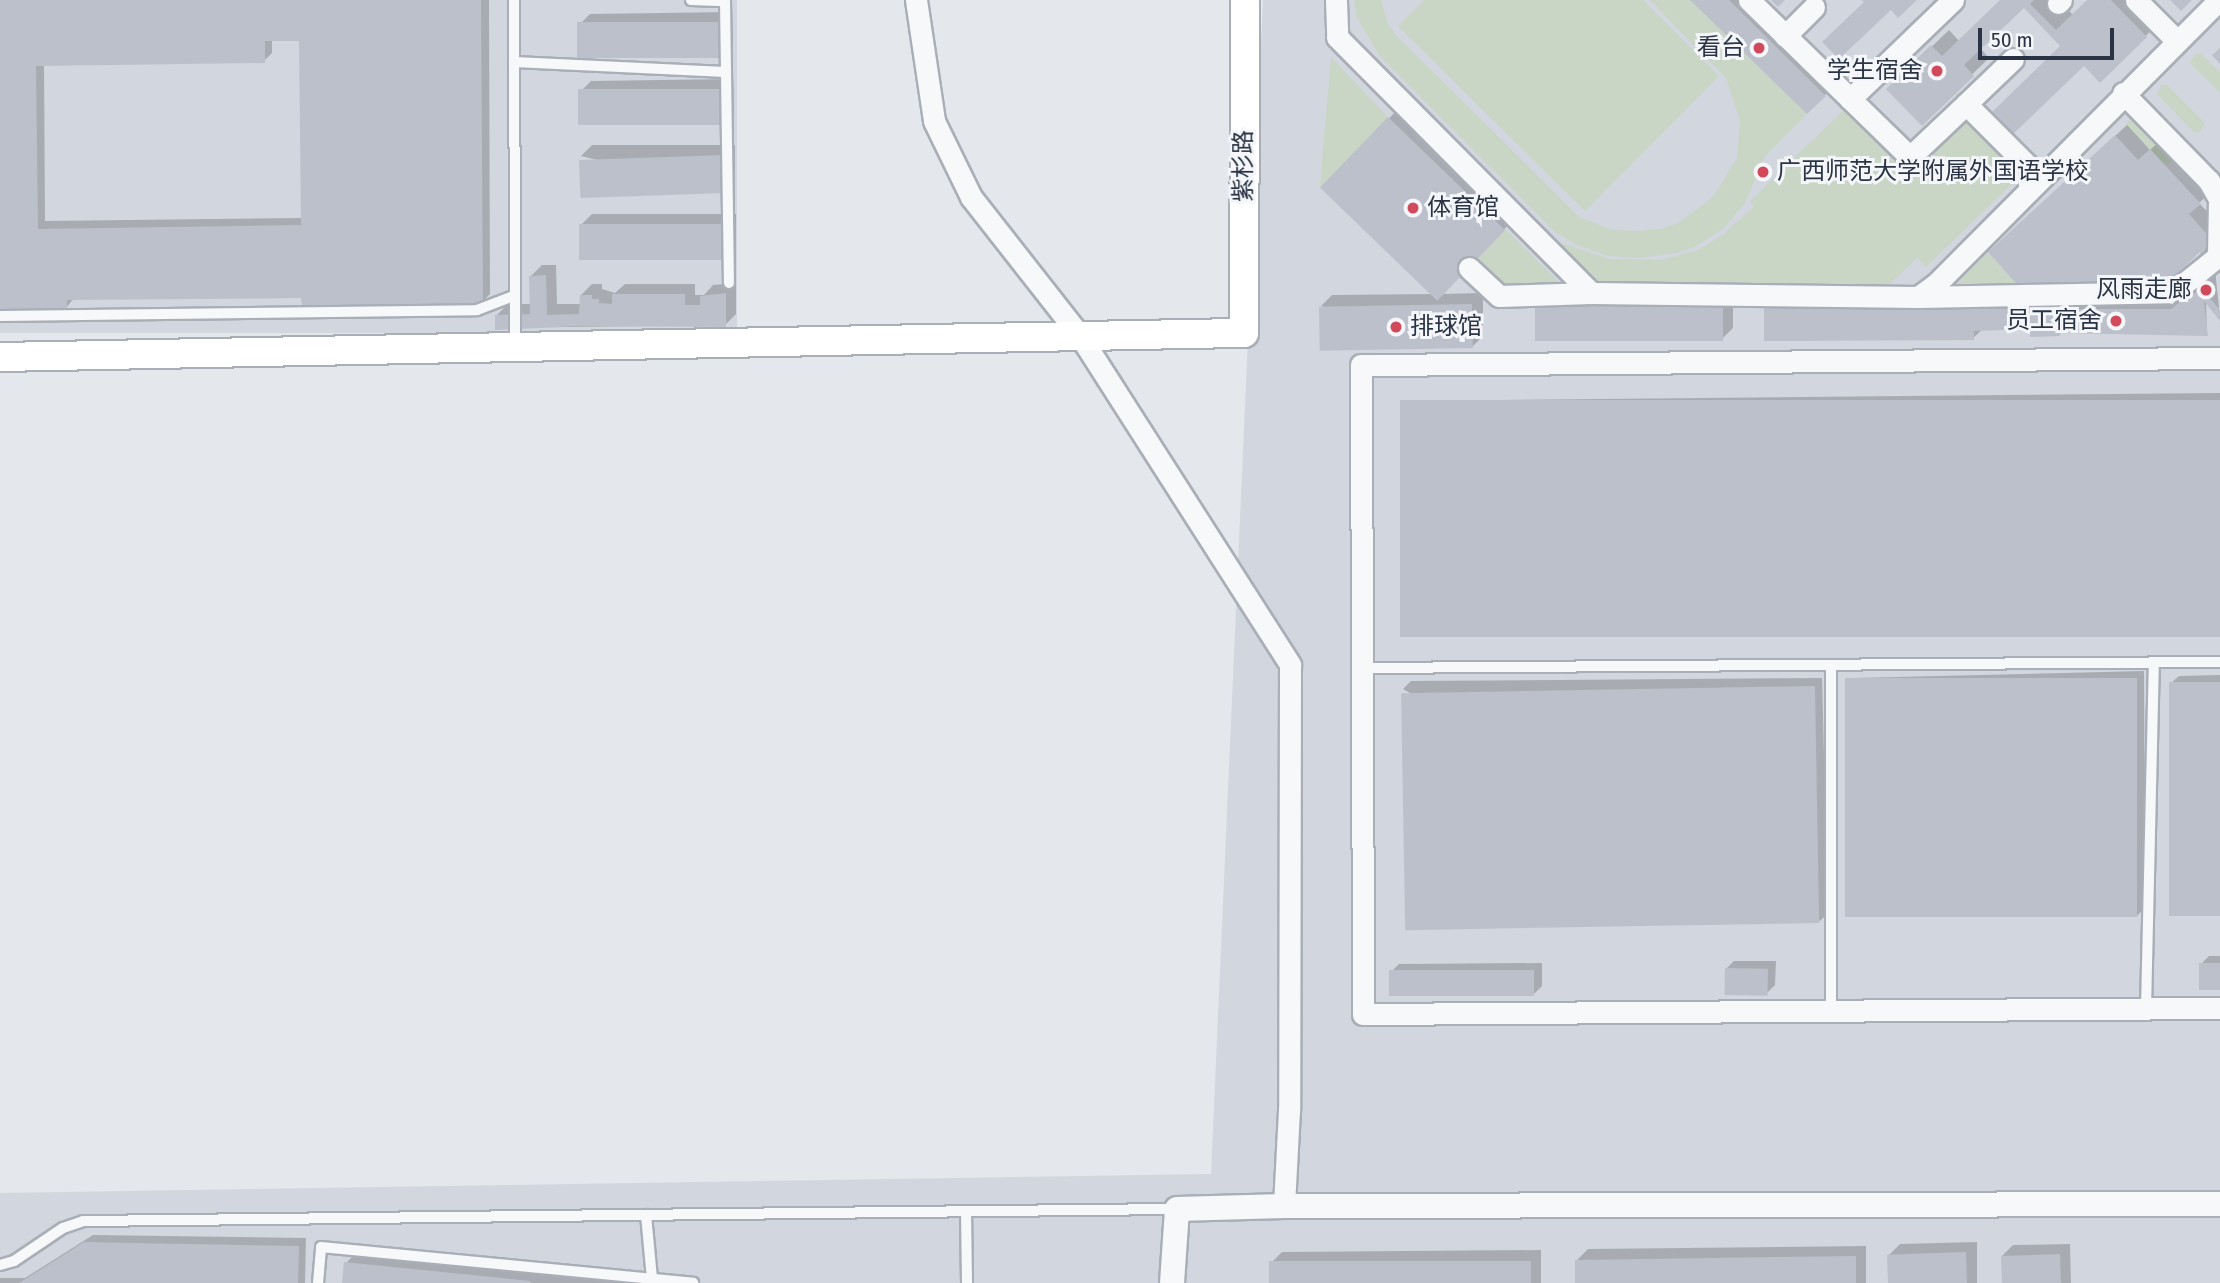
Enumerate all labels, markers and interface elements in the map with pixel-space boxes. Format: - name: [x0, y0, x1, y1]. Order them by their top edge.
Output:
- scale bar: [1982, 14, 2118, 58]
- text: 50 m: [1991, 27, 2033, 53]
- place label: 看台: [1697, 34, 1745, 62]
- marker: 看台: [1751, 40, 1767, 56]
- place label: 学生宿舍: [1827, 57, 1923, 85]
- marker: 学生宿舍: [1929, 63, 1945, 79]
- street label: 紫杉路: [1230, 130, 1258, 202]
- place label: 广西师范大学附属外国语学校: [1777, 158, 2089, 186]
- marker: 广西师范大学附属外国语学校: [1755, 164, 1771, 180]
- place label: 体育馆: [1427, 194, 1499, 222]
- marker: 体育馆: [1405, 200, 1421, 216]
- place label: 风雨走廊: [2096, 276, 2192, 304]
- marker: 风雨走廊: [2198, 282, 2214, 298]
- place label: 员工宿舍: [2006, 307, 2102, 335]
- place label: 排球馆: [1410, 313, 1482, 341]
- marker: 员工宿舍: [2108, 313, 2124, 329]
- marker: 排球馆: [1388, 319, 1404, 335]

